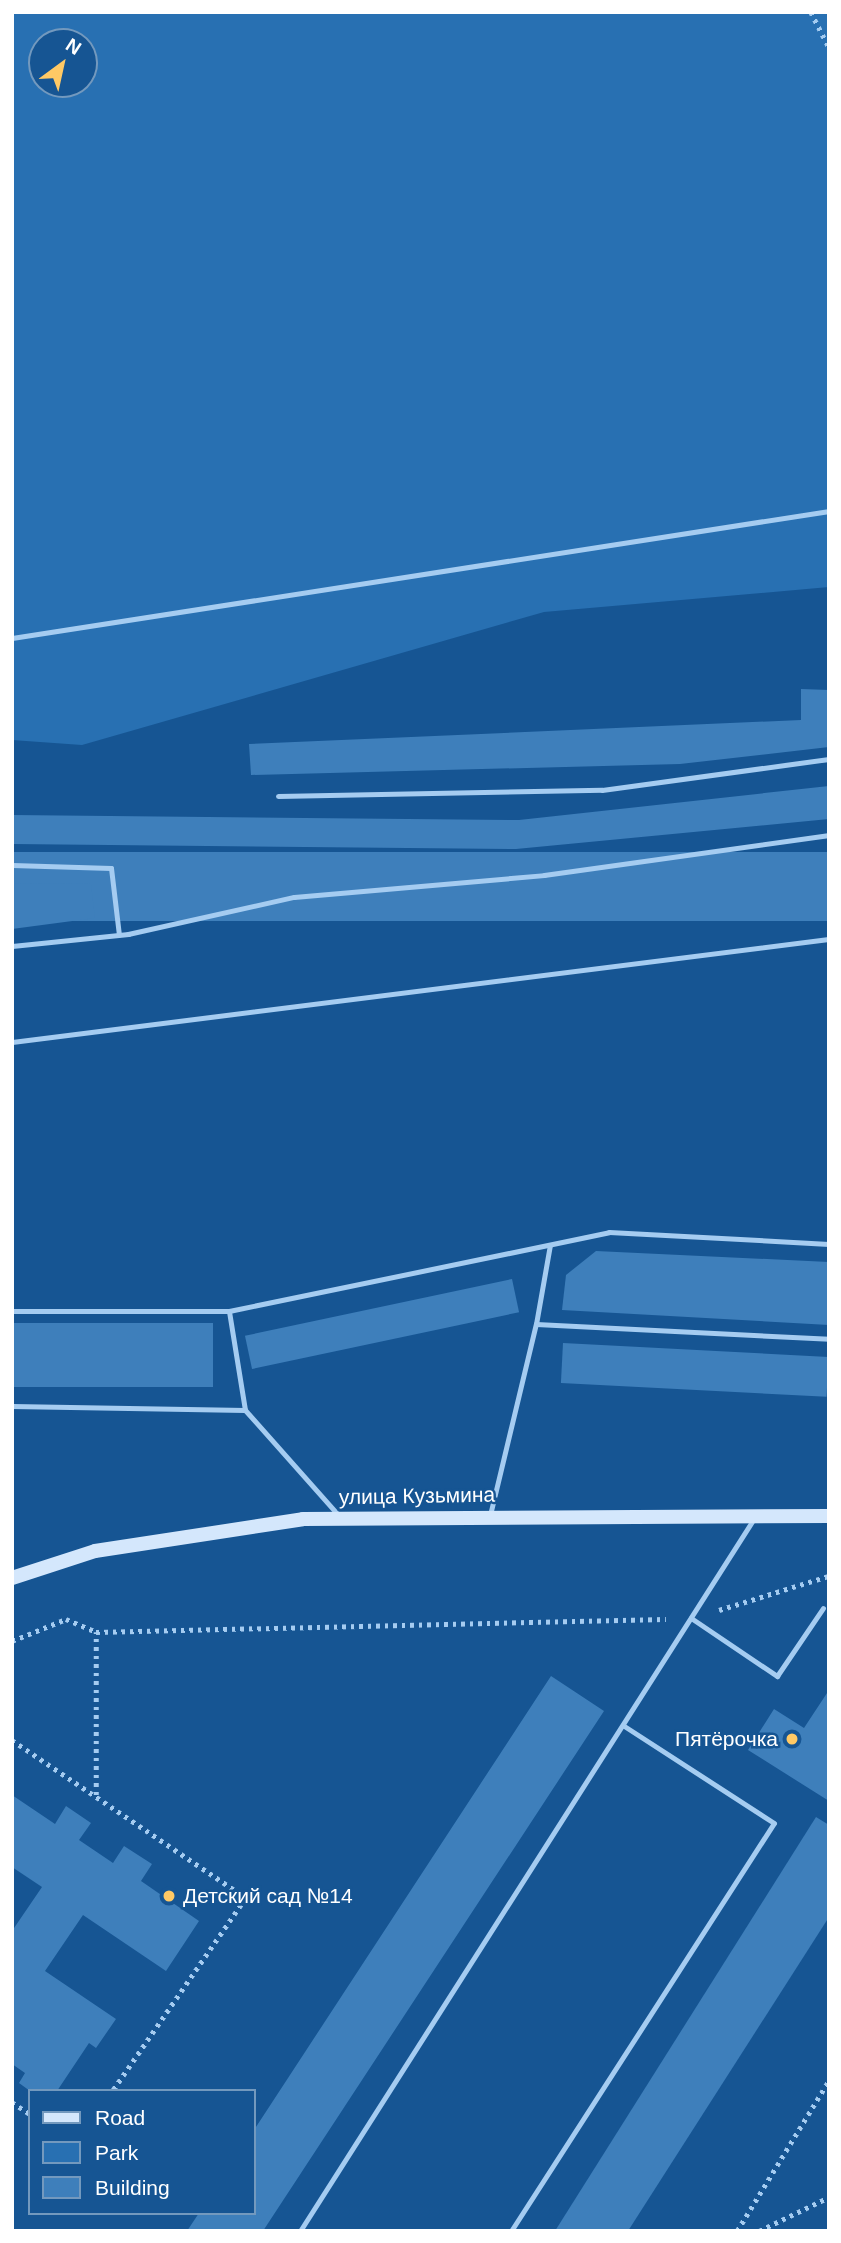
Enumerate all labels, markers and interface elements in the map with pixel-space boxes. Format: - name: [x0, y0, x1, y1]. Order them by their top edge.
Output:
- north arrow: [28, 28, 98, 98]
- text: N: [62, 34, 85, 59]
- street label: улица Кузьмина: [339, 1482, 495, 1510]
- place label: Пятёрочка: [675, 1726, 778, 1752]
- marker: Пятёрочка: [784, 1731, 800, 1747]
- place label: Детский сад №14: [183, 1883, 353, 1909]
- marker: Детский сад №14: [161, 1888, 177, 1904]
- legend: [28, 2089, 256, 2215]
- text: Road: [95, 2106, 145, 2129]
- text: Park: [95, 2141, 138, 2164]
- text: Building: [95, 2176, 170, 2199]

